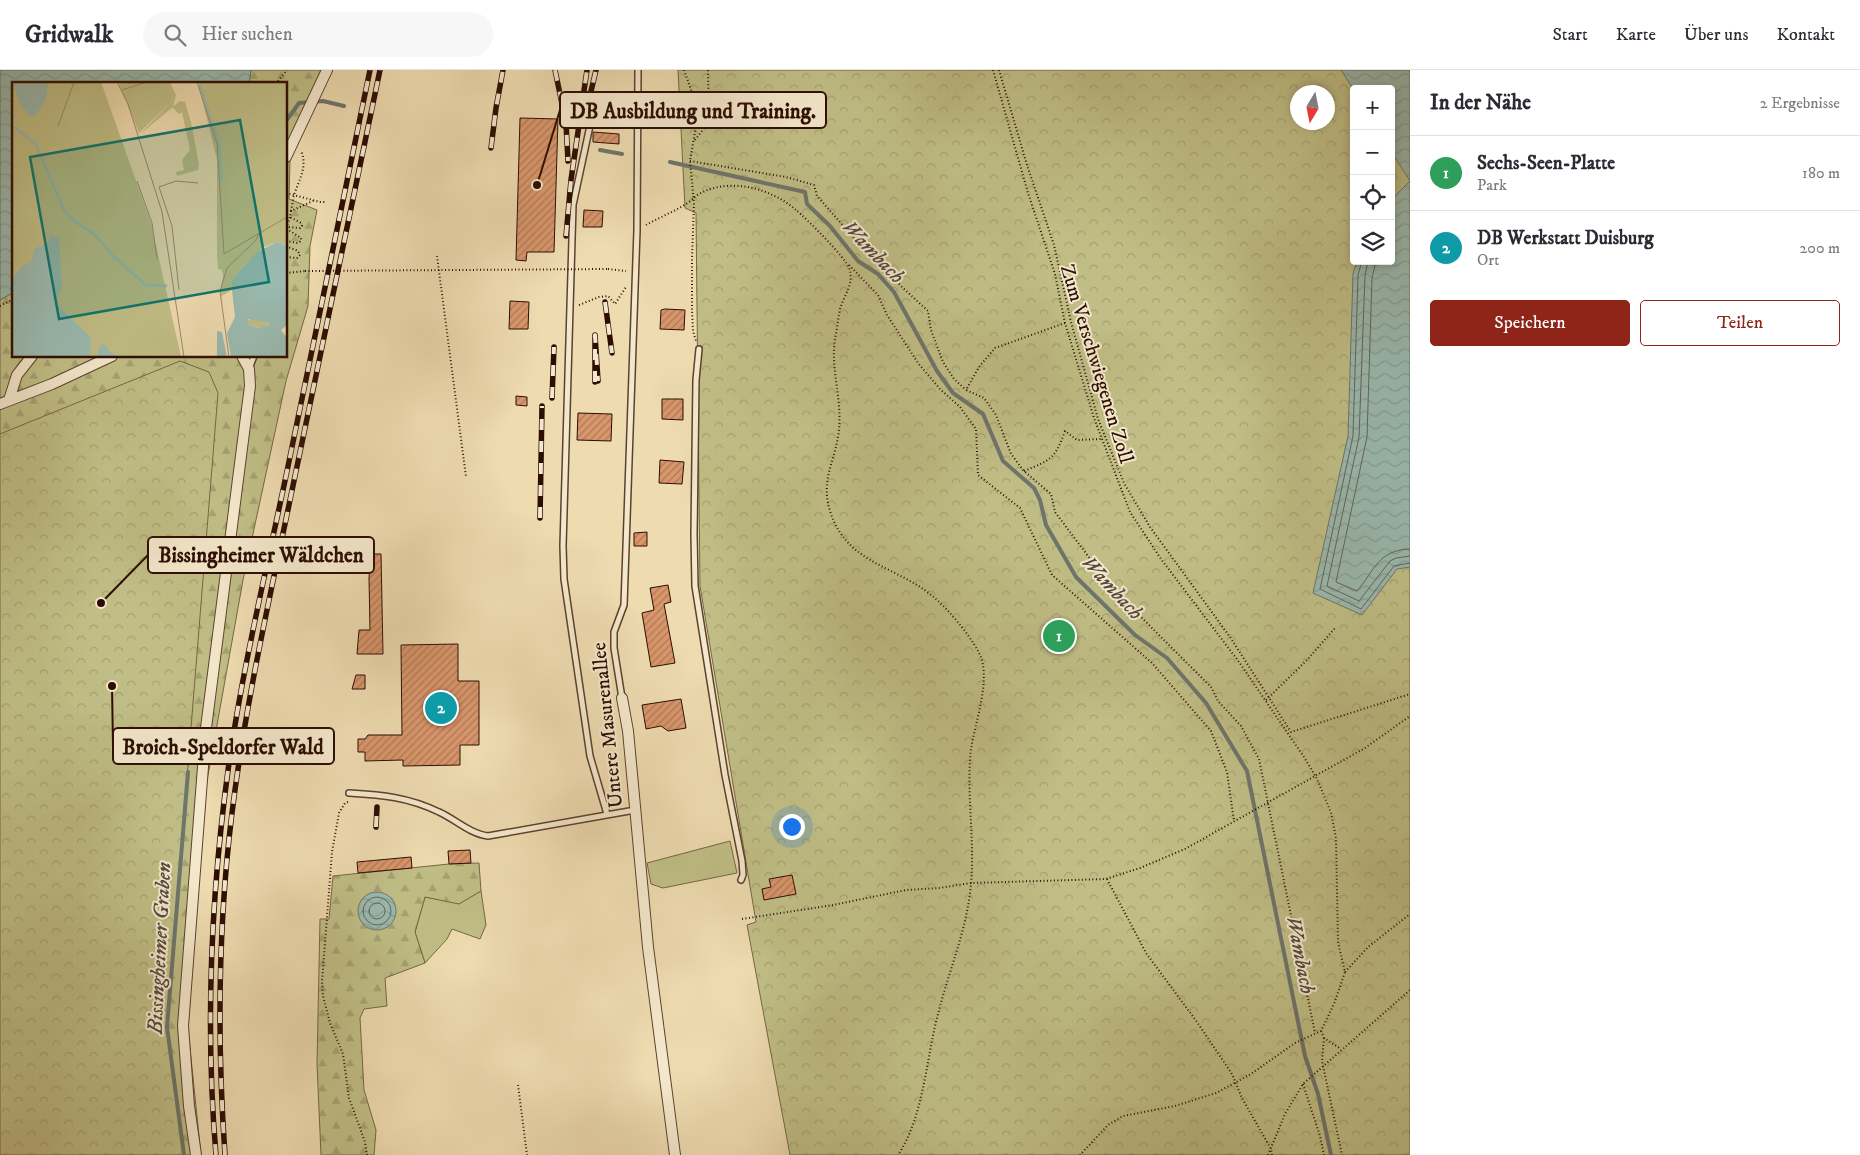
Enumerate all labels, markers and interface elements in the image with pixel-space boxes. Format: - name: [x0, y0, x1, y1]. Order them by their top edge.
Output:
- search box: [143, 12, 493, 57]
- text: Gridwalk: [25, 20, 113, 50]
- icon: search: [161, 21, 189, 49]
- text: Hier suchen: [201, 23, 293, 46]
- text: Start: [1552, 24, 1588, 46]
- text: Karte: [1616, 24, 1656, 46]
- text: Über uns: [1684, 24, 1748, 46]
- text: Kontakt: [1776, 24, 1835, 46]
- inset map: [12, 82, 288, 358]
- north arrow: [1290, 85, 1335, 130]
- map controls: [1350, 85, 1395, 265]
- button: +: [1350, 85, 1395, 130]
- text: In der Nähe: [1430, 90, 1531, 116]
- callout: DB Ausbildung und Training.: [560, 92, 826, 128]
- text: 2 Ergebnisse: [1760, 93, 1840, 113]
- text: DB Ausbildung und Training.: [570, 99, 816, 125]
- button: −: [1350, 130, 1395, 175]
- text: Sechs-Seen-Platte: [1477, 152, 1615, 175]
- text: 1: [1443, 163, 1449, 183]
- text: 180 m: [1802, 163, 1840, 183]
- button: locate: [1350, 175, 1395, 220]
- text: Park: [1477, 175, 1507, 195]
- water label: Wambach: [836, 215, 910, 289]
- button: layers: [1350, 220, 1395, 265]
- text: DB Werkstatt Duisburg: [1477, 227, 1654, 250]
- text: 2: [1442, 238, 1450, 258]
- text: 200 m: [1799, 238, 1840, 258]
- text: Ort: [1477, 250, 1499, 270]
- street label: Zum Verschwiegenen Zoll: [1054, 261, 1138, 467]
- button: Speichern: [1430, 300, 1630, 346]
- button: Teilen: [1640, 300, 1840, 346]
- callout: Bissingheimer Wäldchen: [148, 537, 374, 573]
- text: Bissingheimer Wäldchen: [158, 543, 365, 569]
- water label: Wambach: [1076, 550, 1148, 626]
- pin: 1: [1043, 617, 1075, 655]
- street label: Untere Masurenallee: [587, 641, 629, 809]
- pin: 2: [425, 689, 457, 727]
- callout: Broich-Speldorfer Wald: [113, 728, 334, 764]
- text: Broich-Speldorfer Wald: [122, 735, 324, 761]
- your location: [779, 814, 805, 840]
- water label: Bissingheimer Graben: [142, 861, 178, 1036]
- water label: Wambach: [1280, 914, 1320, 996]

